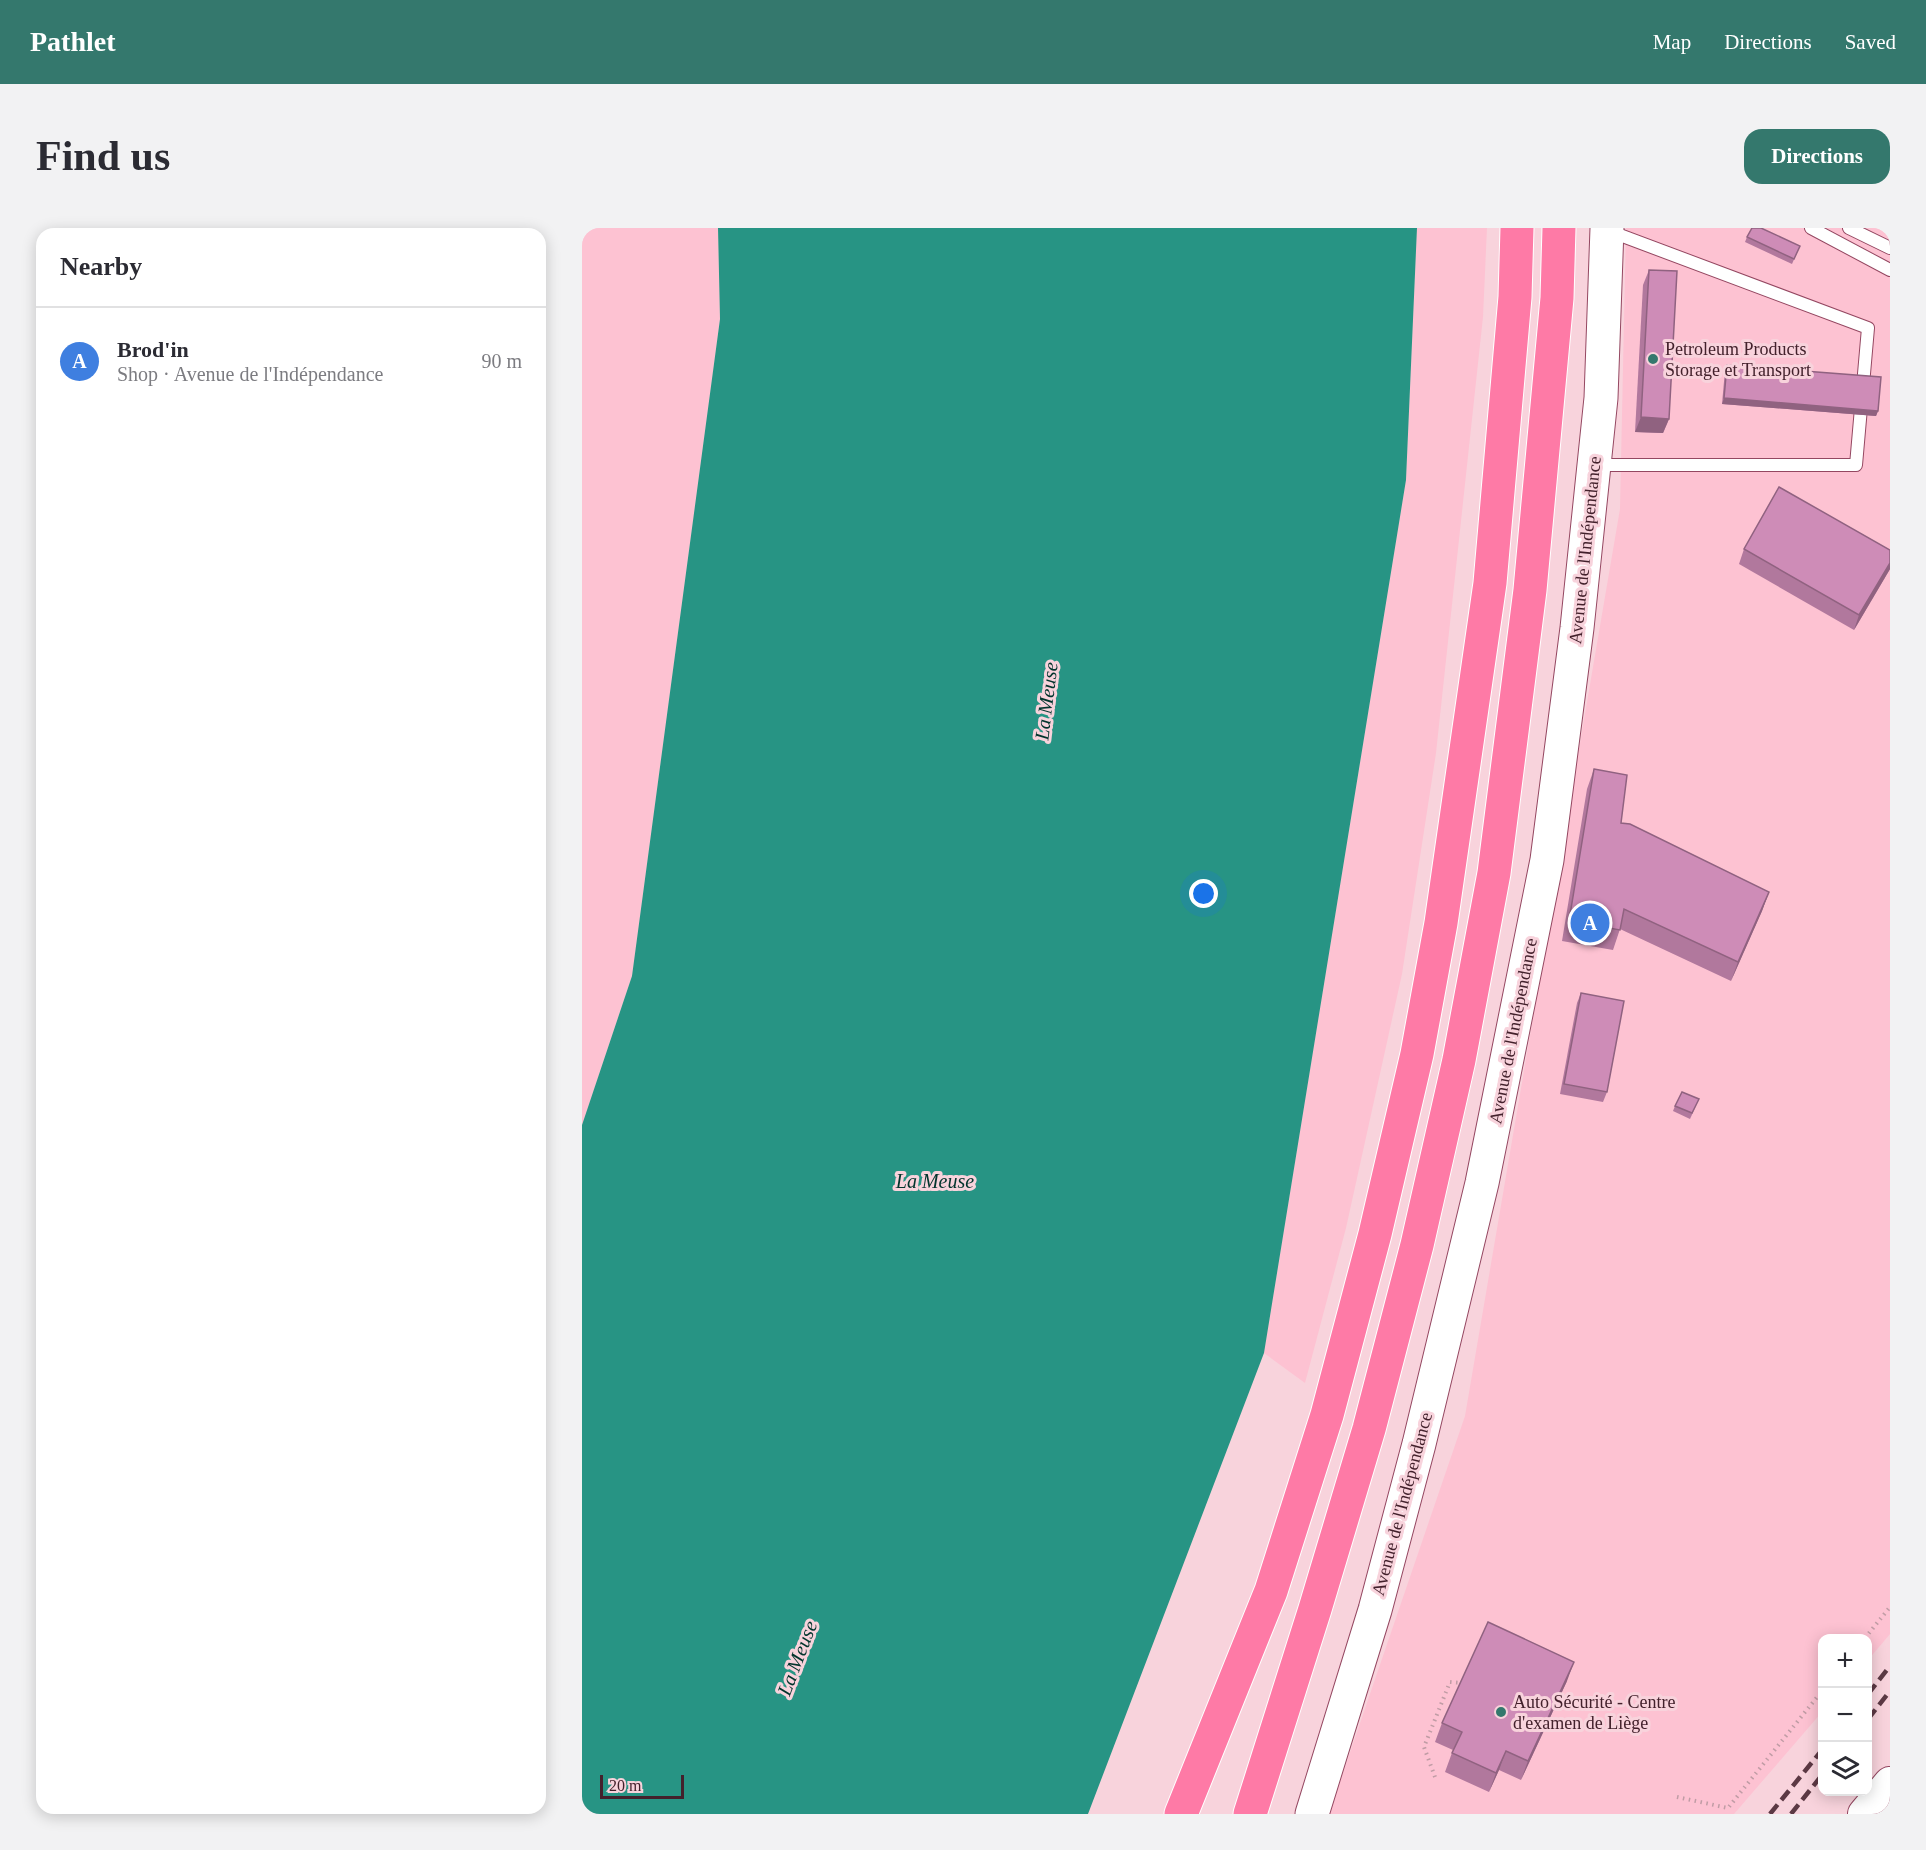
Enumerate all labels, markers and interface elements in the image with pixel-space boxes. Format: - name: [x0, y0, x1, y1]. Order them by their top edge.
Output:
- text: Pathlet: [30, 26, 116, 57]
- text: Map: [1653, 30, 1691, 54]
- text: Directions: [1724, 30, 1812, 54]
- text: Saved: [1845, 30, 1896, 54]
- button: Directions: [1744, 129, 1890, 184]
- text: Find us: [36, 133, 170, 179]
- text: Nearby: [60, 252, 142, 281]
- text: Brod'in: [117, 337, 189, 362]
- place label: Petroleum Products Storage et Transport: [1665, 339, 1811, 380]
- text: A: [72, 350, 87, 372]
- text: 90 m: [481, 350, 522, 372]
- marker: Petroleum Products Storage et Transport: [1646, 352, 1660, 366]
- text: Shop · Avenue de l'Indépendance: [117, 363, 383, 385]
- street label: Avenue de l'Indépendance: [1565, 455, 1605, 645]
- water label: La Meuse: [1030, 661, 1062, 742]
- your location: [1189, 879, 1218, 908]
- pin: A: [1570, 900, 1610, 946]
- street label: Avenue de l'Indépendance: [1485, 936, 1541, 1126]
- water label: La Meuse: [895, 1170, 974, 1192]
- street label: Avenue de l'Indépendance: [1368, 1410, 1436, 1598]
- water label: La Meuse: [772, 1617, 821, 1699]
- map controls: [1818, 1634, 1872, 1796]
- button: +: [1818, 1634, 1872, 1688]
- button: −: [1818, 1688, 1872, 1742]
- place label: Auto Sécurité - Centre d'examen de Liège: [1513, 1692, 1675, 1733]
- marker: Auto Sécurité - Centre d'examen de Liège: [1494, 1705, 1508, 1719]
- button: layers: [1818, 1742, 1872, 1796]
- scale bar: [600, 1772, 684, 1800]
- text: 20 m: [609, 1777, 641, 1794]

